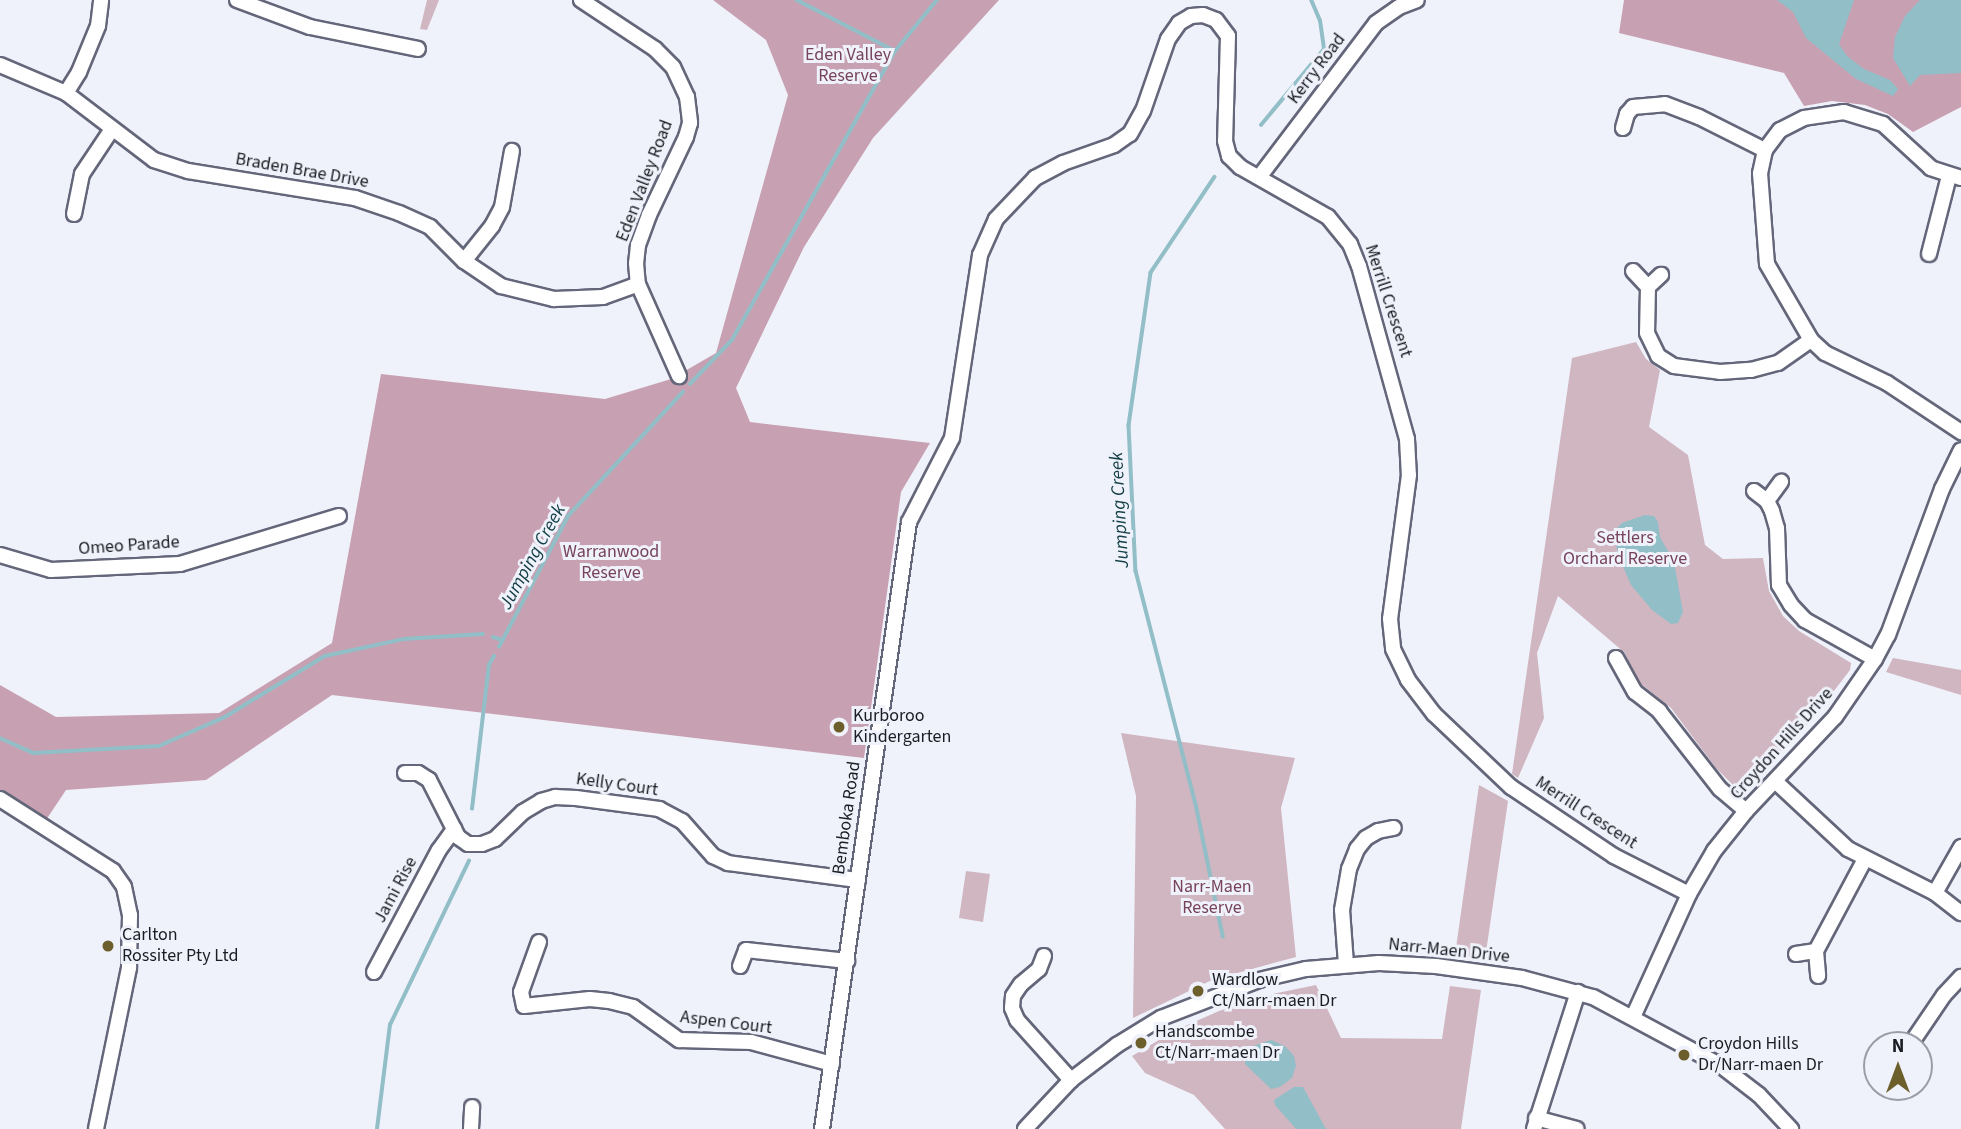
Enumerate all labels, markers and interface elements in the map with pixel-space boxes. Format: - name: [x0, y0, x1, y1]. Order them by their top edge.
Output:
- street label: Kerry Road: [1283, 29, 1351, 109]
- park label: Eden Valley Reserve: [805, 45, 891, 88]
- street label: Eden Valley Road: [612, 117, 678, 245]
- street label: Braden Brae Drive: [234, 149, 370, 193]
- street label: Merrill Crescent: [1360, 242, 1416, 360]
- water label: Jumping Creek: [1106, 451, 1134, 569]
- water label: Jumping Creek: [495, 501, 571, 613]
- park label: Settlers Orchard Reserve: [1563, 528, 1687, 570]
- street label: Omeo Parade: [78, 532, 180, 560]
- park label: Warranwood Reserve: [563, 542, 659, 584]
- street label: Croydon Hills Drive: [1726, 684, 1838, 804]
- place label: Kurboroo Kindergarten: [853, 706, 951, 748]
- marker: Kurboroo Kindergarten: [831, 719, 847, 735]
- street label: Bemboka Road: [828, 760, 866, 876]
- street label: Kelly Court: [575, 769, 659, 801]
- street label: Merrill Crescent: [1531, 772, 1641, 854]
- street label: Jami Rise: [370, 853, 422, 927]
- park label: Narr-Maen Reserve: [1172, 877, 1252, 920]
- place label: Carlton Rossiter Pty Ltd: [122, 925, 238, 968]
- street label: Narr-Maen Drive: [1387, 934, 1511, 968]
- marker: Carlton Rossiter Pty Ltd: [100, 938, 116, 954]
- place label: Wardlow Ct/Narr-maen Dr: [1212, 970, 1336, 1012]
- marker: Wardlow Ct/Narr-maen Dr: [1190, 983, 1206, 999]
- street label: Aspen Court: [679, 1007, 773, 1039]
- place label: Handscombe Ct/Narr-maen Dr: [1155, 1022, 1279, 1064]
- north arrow: [1863, 1031, 1933, 1101]
- text: N: [1892, 1033, 1904, 1060]
- place label: Croydon Hills Dr/Narr-maen Dr: [1698, 1034, 1823, 1076]
- marker: Handscombe Ct/Narr-maen Dr: [1133, 1035, 1149, 1051]
- marker: Croydon Hills Dr/Narr-maen Dr: [1676, 1047, 1692, 1063]

